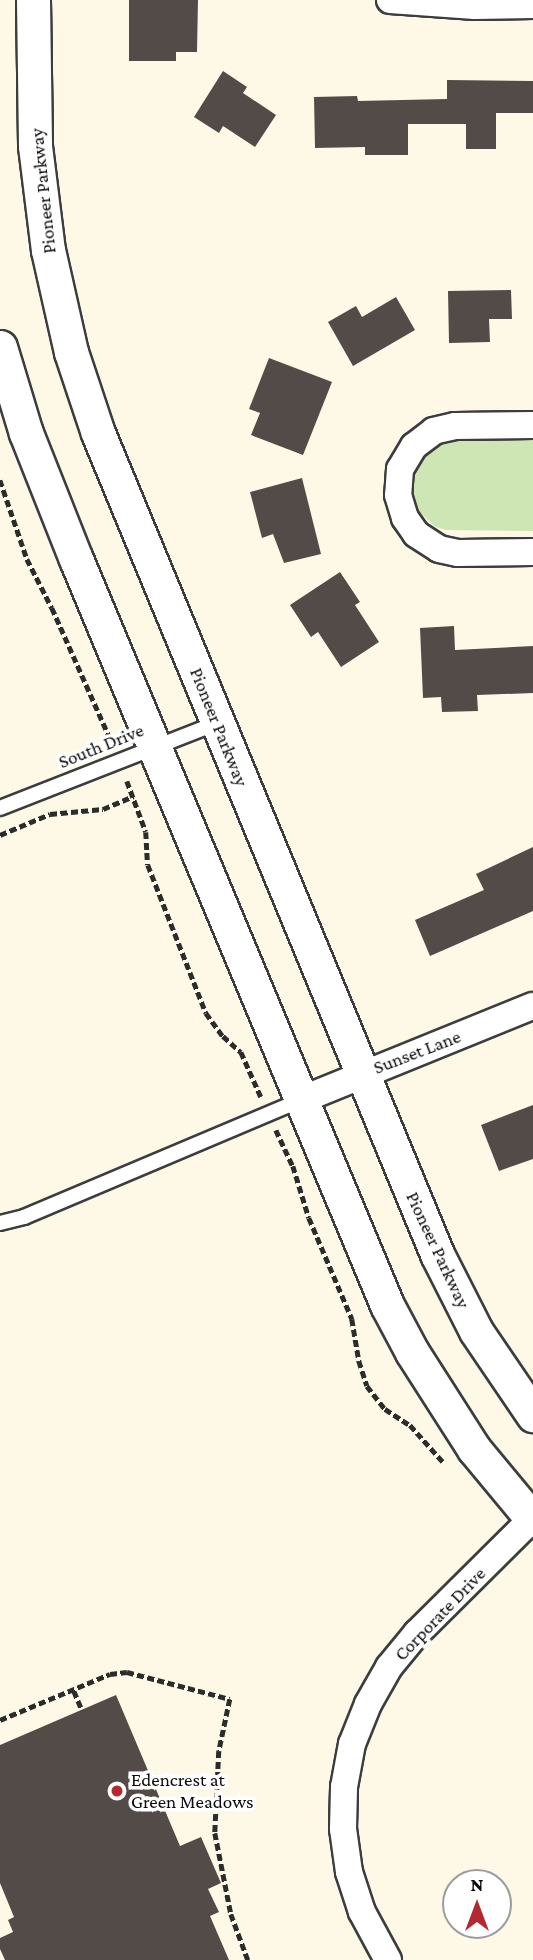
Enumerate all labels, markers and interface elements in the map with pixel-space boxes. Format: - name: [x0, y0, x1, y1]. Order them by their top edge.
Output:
- street label: Pioneer Parkway: [25, 127, 61, 255]
- street label: Pioneer Parkway: [185, 664, 253, 790]
- street label: South Drive: [55, 719, 147, 773]
- street label: Sunset Lane: [370, 1025, 464, 1079]
- street label: Pioneer Parkway: [401, 1188, 475, 1312]
- street label: Corporate Drive: [390, 1562, 490, 1666]
- place label: Edencrest at Green Meadows: [131, 1769, 253, 1813]
- marker: Edencrest at Green Meadows: [109, 1783, 125, 1799]
- north arrow: [442, 1869, 512, 1939]
- text: N: [471, 1874, 483, 1895]

